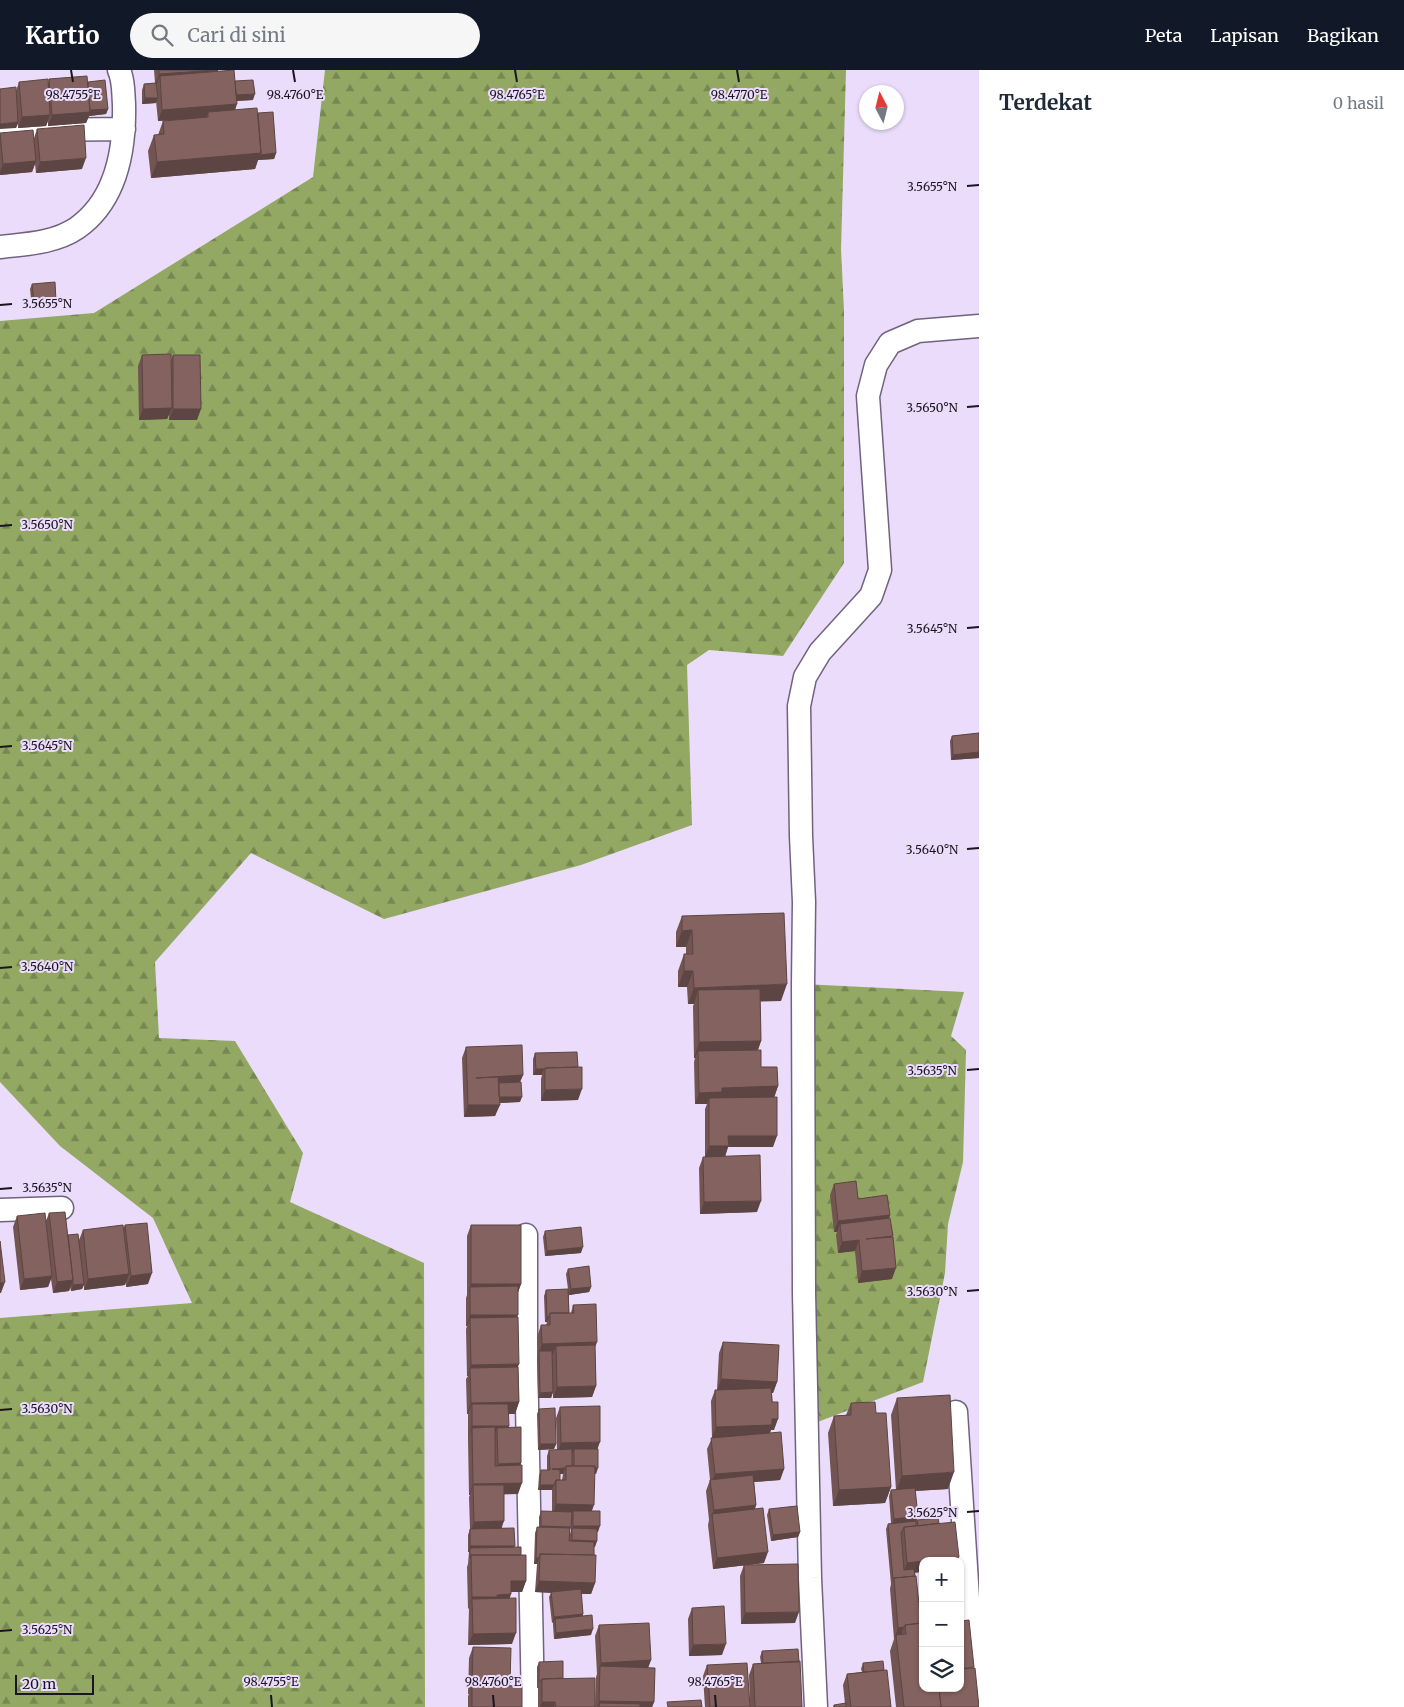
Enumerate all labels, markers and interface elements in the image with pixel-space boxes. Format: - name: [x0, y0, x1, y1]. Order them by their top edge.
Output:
- search box: [130, 13, 480, 58]
- text: Kartio: [25, 20, 100, 51]
- icon: search: [148, 21, 176, 49]
- text: Cari di sini: [188, 23, 286, 47]
- text: Peta: [1145, 24, 1182, 47]
- text: Lapisan: [1210, 24, 1279, 47]
- text: Bagikan: [1307, 24, 1379, 47]
- north arrow: [859, 85, 904, 130]
- text: 98.4755°E: [45, 87, 101, 102]
- text: 98.4760°E: [267, 87, 324, 102]
- text: 98.4765°E: [489, 87, 545, 102]
- text: 98.4770°E: [711, 87, 768, 102]
- text: Terdekat: [999, 89, 1092, 116]
- text: 0 hasil: [1333, 93, 1384, 113]
- text: 3.5655°N: [907, 179, 958, 194]
- text: 3.5655°N: [22, 296, 73, 311]
- text: 3.5650°N: [906, 400, 958, 415]
- text: 3.5650°N: [21, 517, 73, 532]
- text: 3.5645°N: [907, 621, 958, 636]
- text: 3.5645°N: [22, 738, 73, 753]
- text: 3.5640°N: [906, 842, 959, 857]
- text: 3.5640°N: [21, 959, 74, 974]
- text: 3.5635°N: [907, 1063, 958, 1078]
- text: 3.5635°N: [22, 1180, 73, 1195]
- text: 3.5630°N: [906, 1284, 958, 1299]
- text: 3.5630°N: [21, 1401, 73, 1416]
- text: 3.5625°N: [907, 1505, 958, 1520]
- map controls: [919, 1557, 964, 1692]
- button: +: [919, 1557, 964, 1602]
- button: −: [919, 1602, 964, 1647]
- text: 3.5625°N: [22, 1622, 73, 1637]
- button: layers: [919, 1647, 964, 1692]
- scale bar: [15, 1672, 94, 1695]
- text: 98.4755°E: [243, 1674, 299, 1689]
- text: 98.4760°E: [465, 1674, 522, 1689]
- text: 98.4765°E: [687, 1674, 743, 1689]
- text: 20 m: [22, 1675, 56, 1693]

